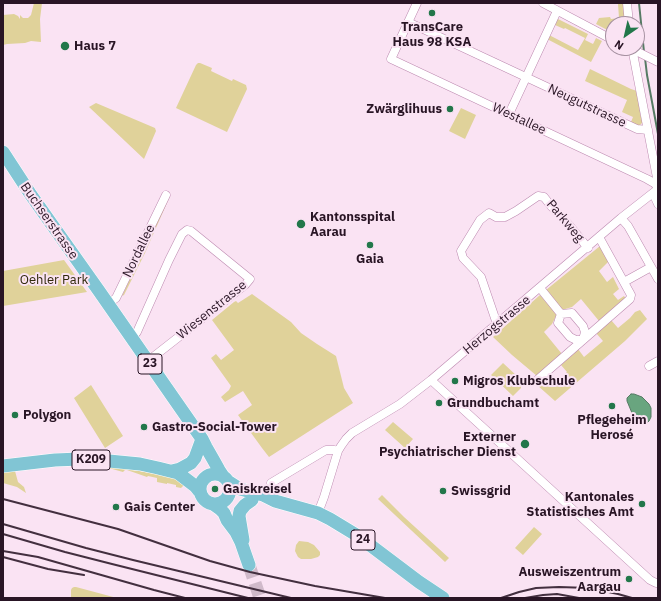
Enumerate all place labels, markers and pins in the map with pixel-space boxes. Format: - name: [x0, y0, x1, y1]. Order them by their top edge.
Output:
- marker: TransCare Haus 98 KSA: [427, 8, 437, 18]
- place label: TransCare Haus 98 KSA: [393, 19, 471, 50]
- place label: Haus 7: [74, 38, 116, 54]
- marker: Haus 7: [59, 40, 71, 52]
- place label: Zwärglihuus: [366, 101, 442, 117]
- marker: Zwärglihuus: [445, 104, 455, 114]
- place label: Kantonsspital Aarau: [310, 209, 395, 240]
- marker: Kantonsspital Aarau: [295, 218, 307, 230]
- marker: Gaia: [365, 240, 375, 250]
- place label: Gaia: [356, 251, 384, 267]
- place label: Migros Klubschule: [463, 373, 575, 389]
- marker: Migros Klubschule: [450, 376, 460, 386]
- place label: Grundbuchamt: [447, 395, 539, 411]
- marker: Grundbuchamt: [434, 398, 444, 408]
- marker: Pflegeheim Herosé: [607, 401, 617, 411]
- place label: Polygon: [23, 407, 71, 423]
- marker: Polygon: [10, 410, 20, 420]
- place label: Pflegeheim Herosé: [577, 412, 647, 443]
- place label: Gastro-Social-Tower: [152, 419, 277, 435]
- marker: Gastro-Social-Tower: [139, 422, 149, 432]
- place label: Externer Psychiatrischer Dienst: [379, 429, 516, 460]
- marker: Externer Psychiatrischer Dienst: [519, 438, 531, 450]
- place label: Gaiskreisel: [223, 481, 292, 497]
- place label: Swissgrid: [451, 483, 511, 499]
- marker: Gaiskreisel: [210, 484, 220, 494]
- marker: Swissgrid: [438, 486, 448, 496]
- place label: Kantonales Statistisches Amt: [526, 489, 634, 520]
- place label: Gais Center: [124, 499, 195, 515]
- marker: Kantonales Statistisches Amt: [637, 499, 647, 509]
- marker: Gais Center: [111, 502, 121, 512]
- place label: Ausweiszentrum Aargau: [518, 564, 621, 595]
- marker: Ausweiszentrum Aargau: [624, 574, 634, 584]

